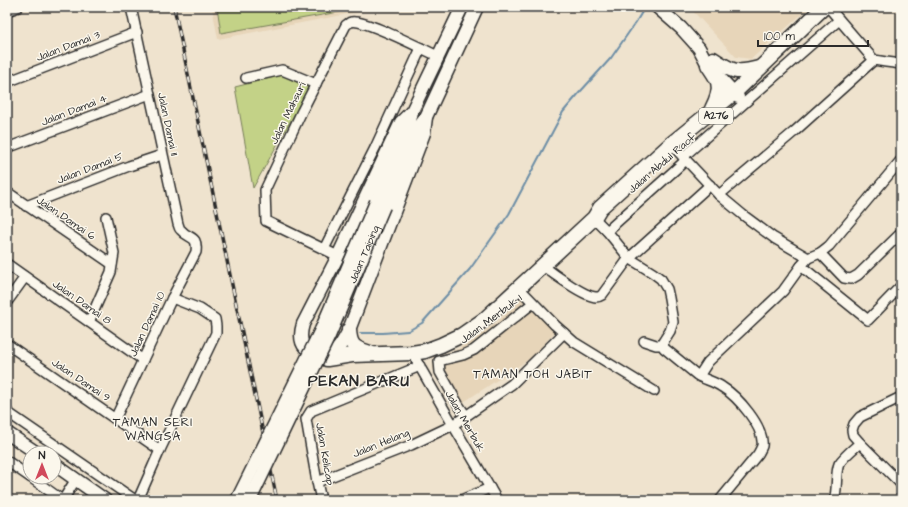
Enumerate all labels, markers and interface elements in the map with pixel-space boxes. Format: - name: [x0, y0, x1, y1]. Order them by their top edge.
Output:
- scale bar: [758, 22, 868, 48]
- street label: Jalan Damai 3: [34, 27, 102, 65]
- text: 100 m: [764, 28, 795, 45]
- street label: Jalan Mahsuri: [266, 79, 310, 147]
- street label: Jalan Damai 4: [39, 90, 109, 129]
- street label: Jalan Damai 11: [154, 91, 182, 158]
- road number: A276: [699, 108, 733, 124]
- street label: Jalan Abdul Raof: [625, 129, 699, 197]
- street label: Jalan Damai 5: [55, 148, 125, 187]
- street label: Jalan Damai 6: [33, 193, 99, 243]
- street label: Jalan Taiping: [345, 222, 384, 285]
- street label: Jalan Damai 8: [50, 276, 114, 328]
- street label: Jalan Damai 10: [125, 289, 169, 359]
- street label: Jalan Merbuk 1: [457, 290, 526, 347]
- street label: Jalan Damai 9: [49, 355, 113, 405]
- district label: TAMAN TOH JABIT: [473, 366, 593, 383]
- district label: PEKAN BARU: [308, 371, 410, 392]
- street label: Jalan Merbuk: [441, 388, 489, 455]
- district label: TAMAN SERI WANGSA: [113, 414, 193, 445]
- street label: Jalan Kelicap: [312, 422, 338, 486]
- street label: Jalan Helang: [350, 425, 412, 462]
- north arrow: [22, 445, 62, 485]
- text: N: [39, 448, 46, 463]

